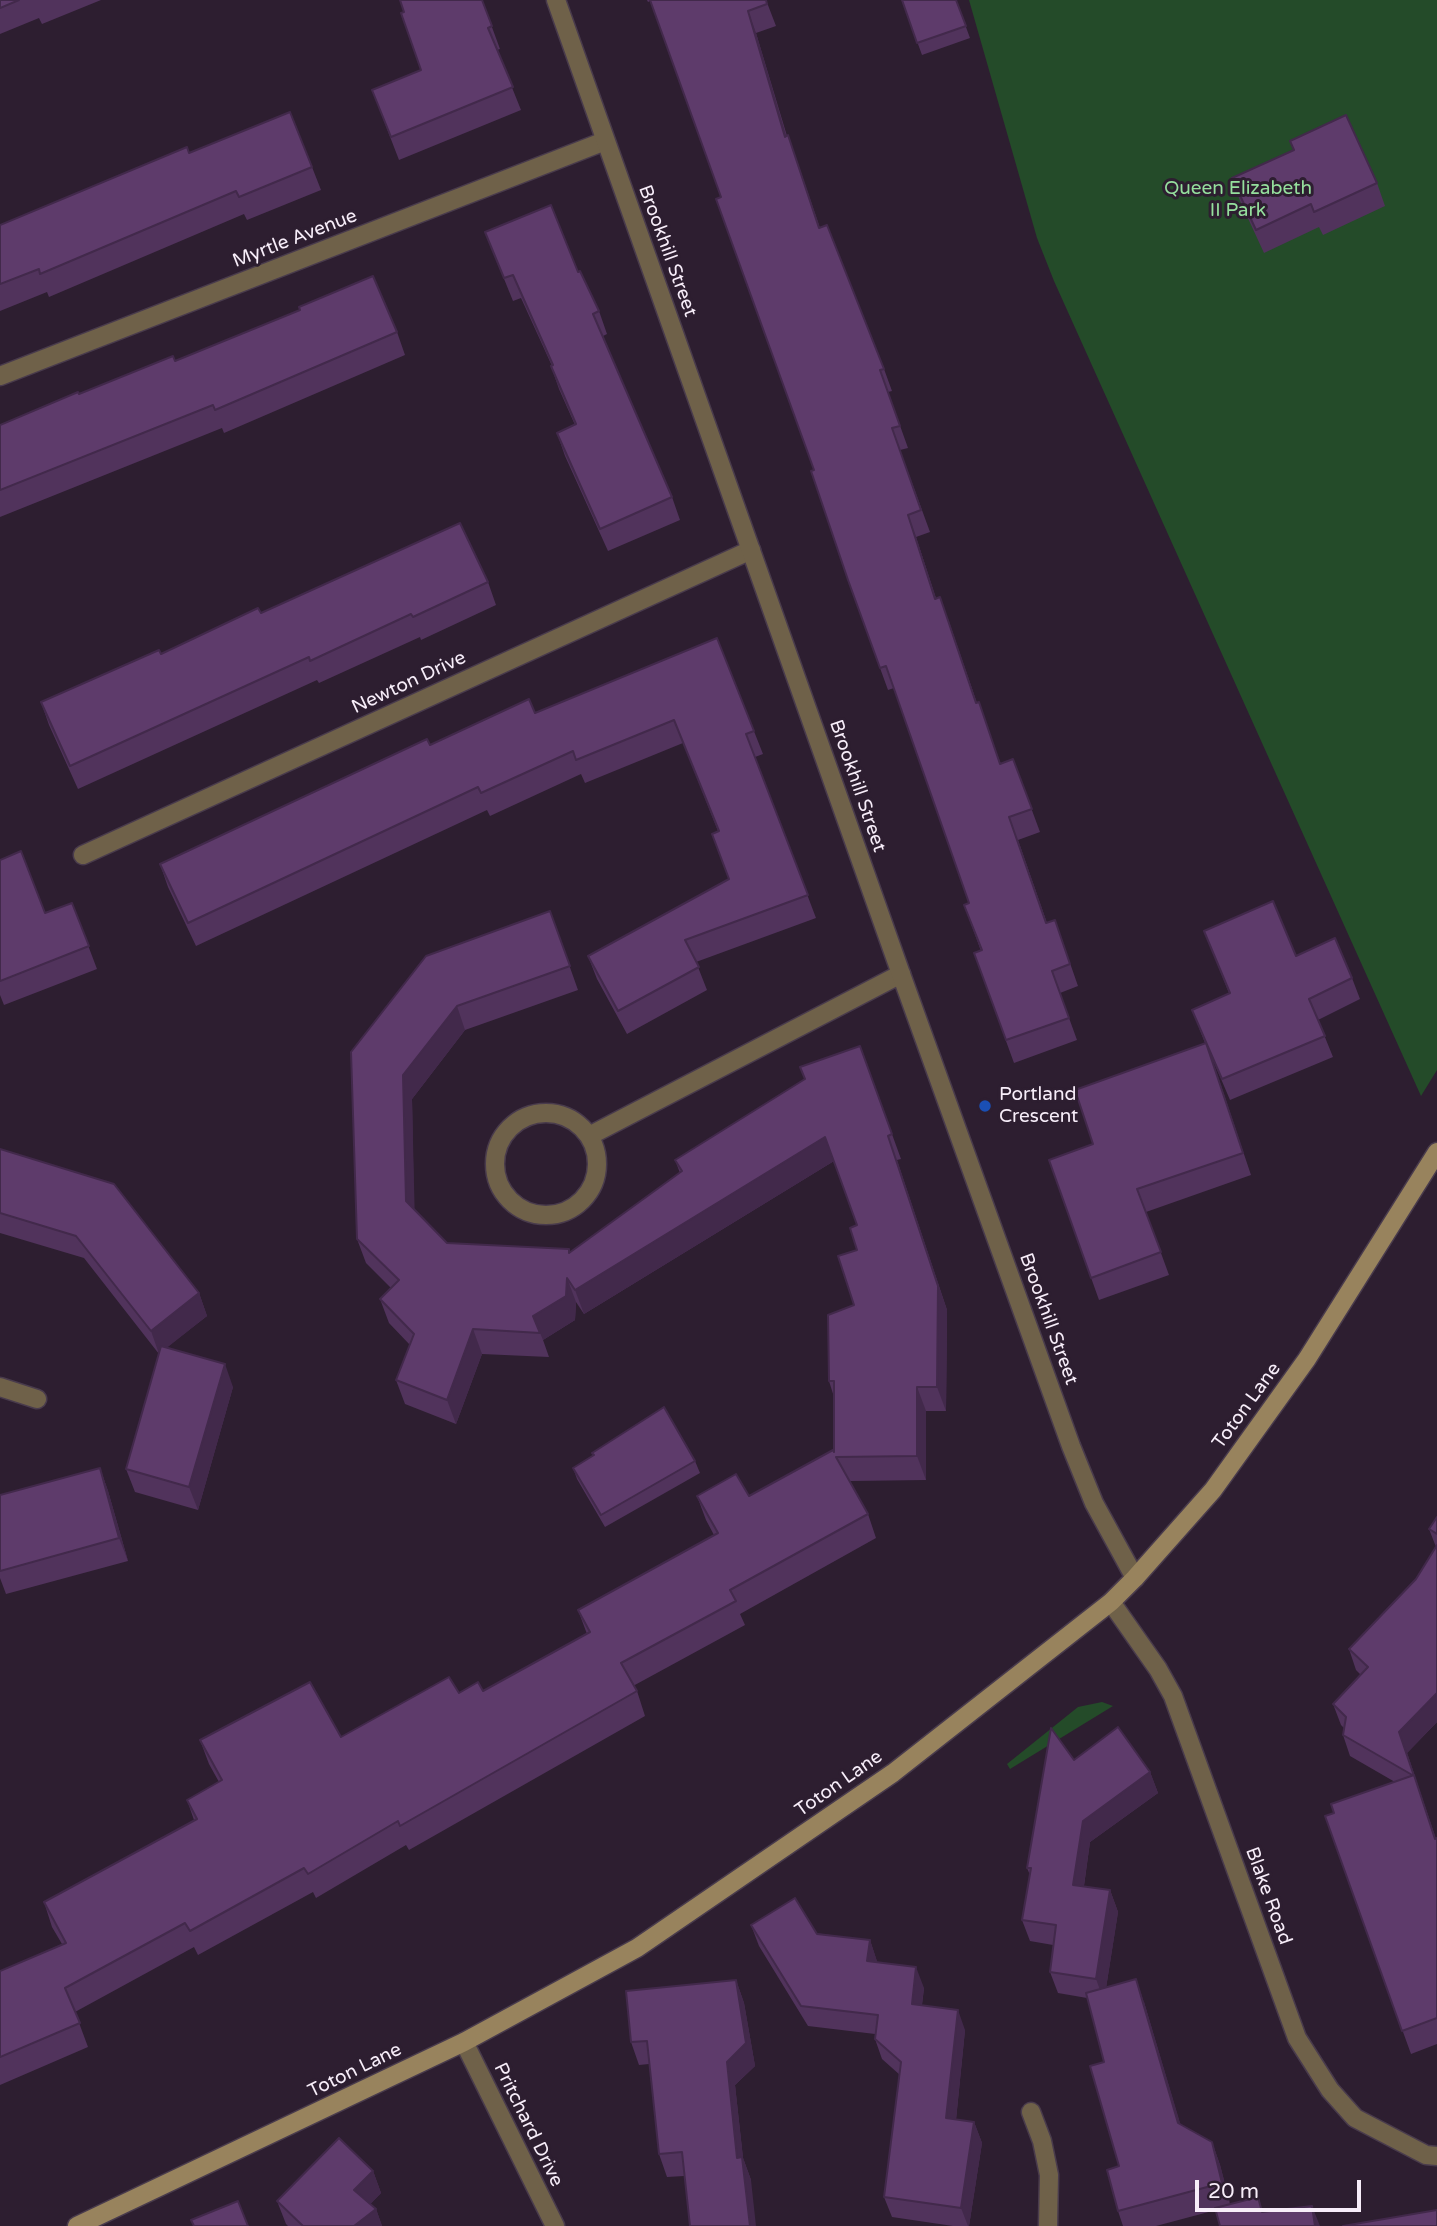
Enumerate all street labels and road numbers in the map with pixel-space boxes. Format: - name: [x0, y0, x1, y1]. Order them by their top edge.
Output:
- street label: Brookhill Street: [633, 182, 701, 320]
- street label: Myrtle Avenue: [230, 205, 360, 273]
- street label: Newton Drive: [348, 647, 470, 719]
- street label: Brookhill Street: [824, 717, 890, 855]
- street label: Brookhill Street: [1014, 1250, 1082, 1388]
- street label: Toton Lane: [1208, 1358, 1286, 1454]
- street label: Toton Lane: [791, 1746, 887, 1822]
- street label: Blake Road: [1240, 1844, 1296, 1948]
- street label: Toton Lane: [305, 2039, 405, 2103]
- street label: Pritchard Drive: [488, 2059, 568, 2191]

